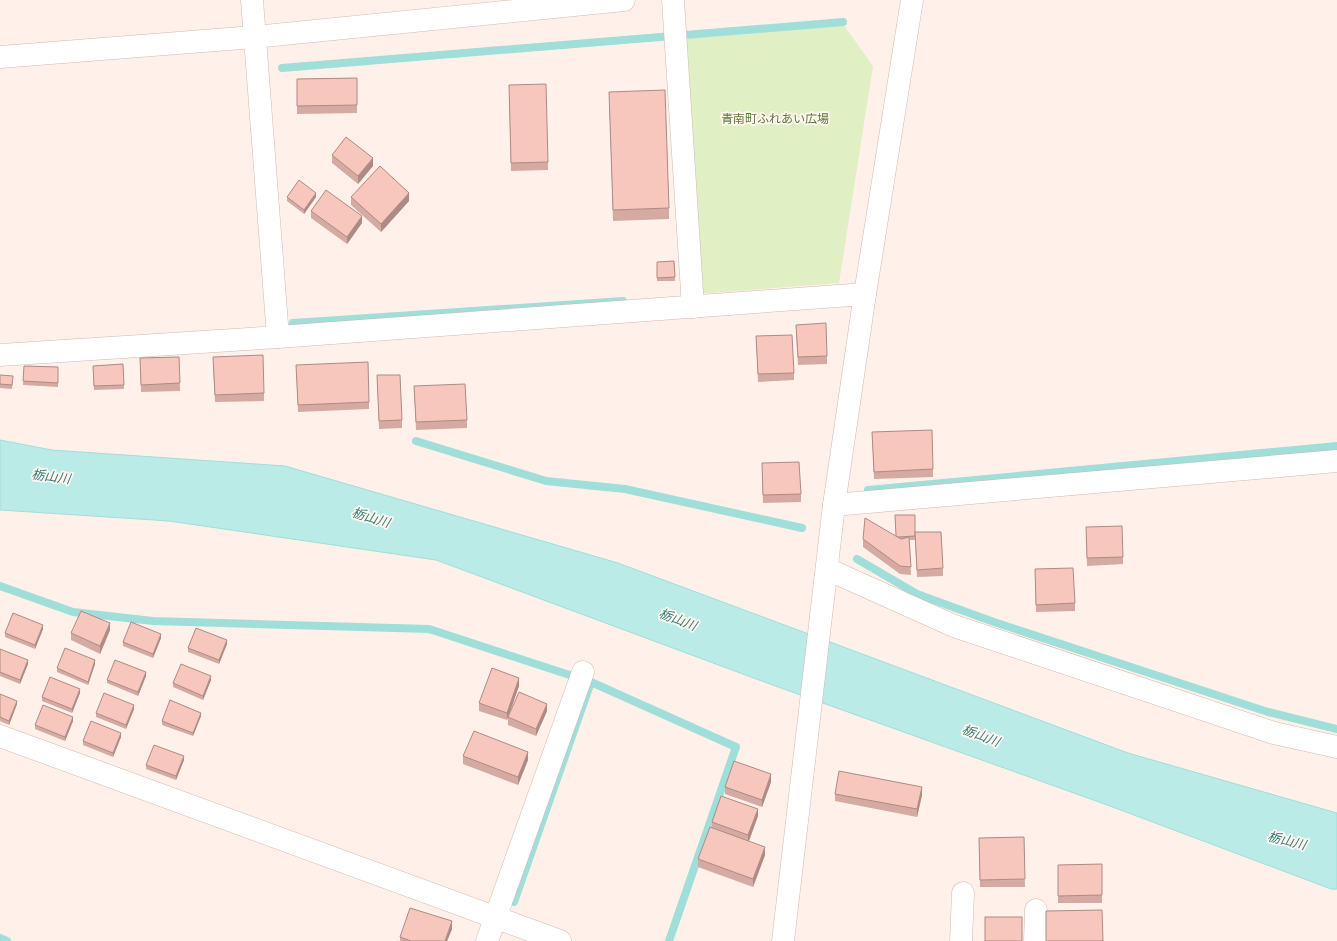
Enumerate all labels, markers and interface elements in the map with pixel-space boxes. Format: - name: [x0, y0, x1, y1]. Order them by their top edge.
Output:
- park label: 青南町ふれあい広場: [721, 112, 829, 126]
- water label: 栃山川: [31, 466, 73, 487]
- water label: 栃山川: [350, 505, 394, 531]
- water label: 栃山川: [657, 605, 701, 634]
- water label: 栃山川: [960, 721, 1004, 750]
- water label: 栃山川: [1266, 828, 1310, 853]

